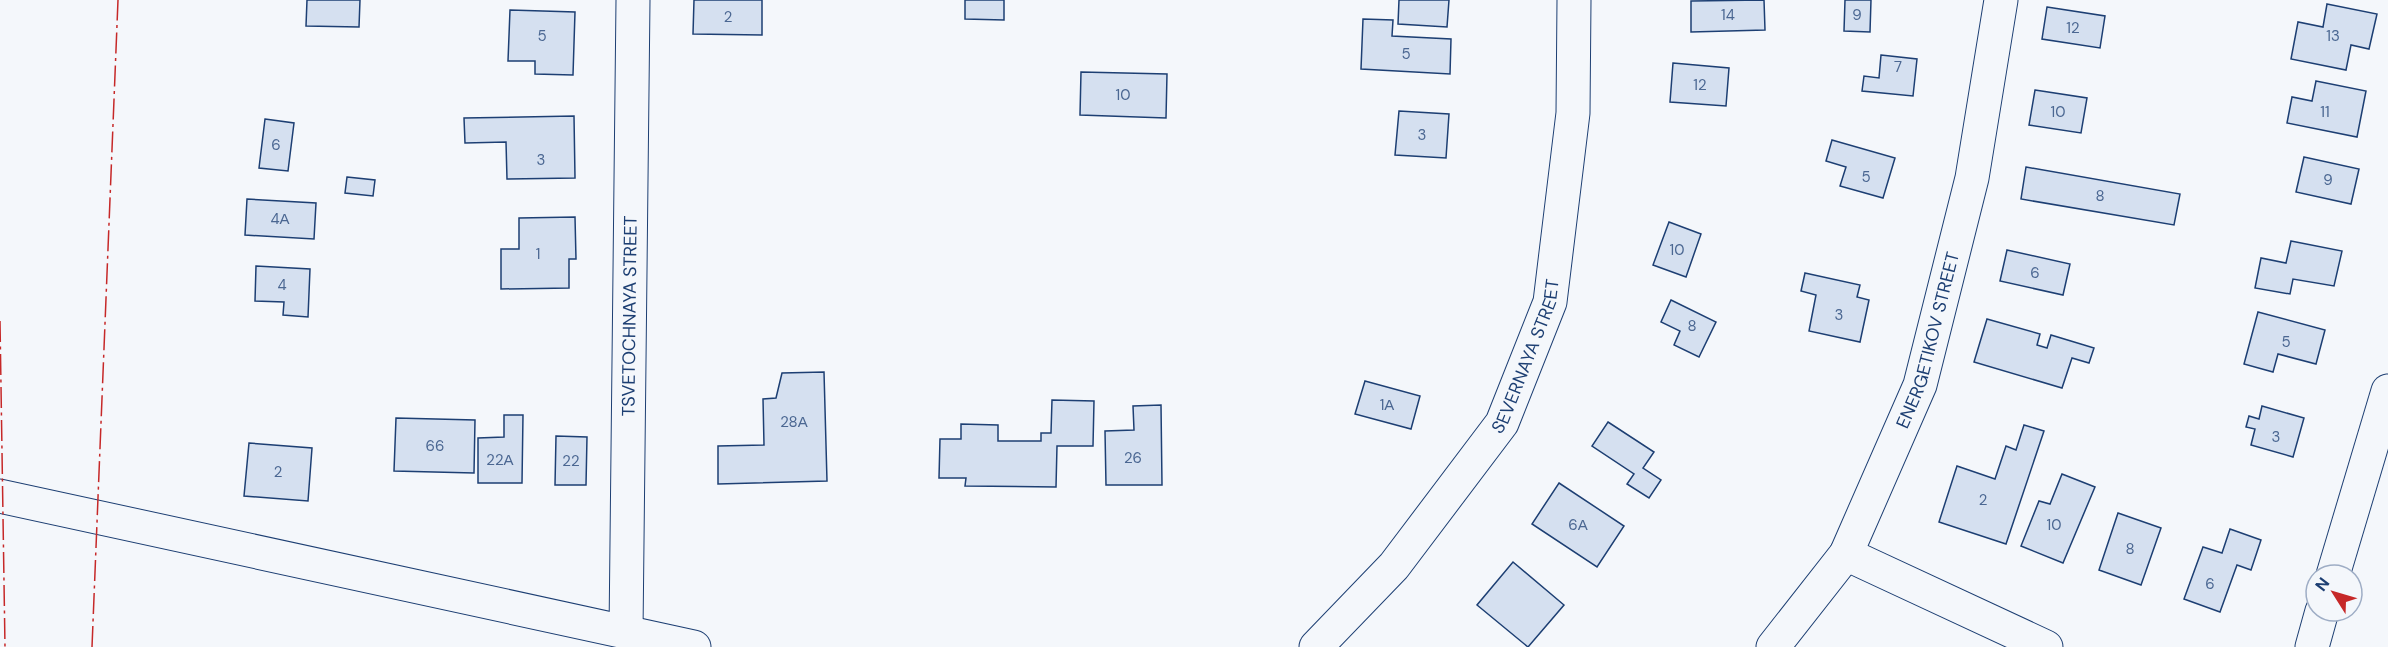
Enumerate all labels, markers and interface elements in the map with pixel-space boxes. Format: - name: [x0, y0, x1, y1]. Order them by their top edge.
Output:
- house number: 14: [1721, 5, 1735, 25]
- house number: 9: [1852, 5, 1862, 25]
- house number: 2: [724, 7, 732, 27]
- house number: 12: [2066, 18, 2080, 38]
- house number: 5: [537, 26, 547, 46]
- house number: 13: [2326, 26, 2340, 46]
- house number: 5: [1401, 44, 1411, 64]
- house number: 7: [1894, 57, 1902, 77]
- house number: 12: [1693, 75, 1707, 95]
- house number: 10: [1116, 85, 1130, 105]
- house number: 10: [2051, 102, 2065, 122]
- house number: 11: [2320, 102, 2330, 122]
- house number: 3: [1418, 125, 1426, 145]
- house number: 6: [271, 135, 281, 155]
- house number: 3: [537, 150, 545, 170]
- house number: 5: [1861, 167, 1871, 187]
- house number: 9: [2323, 170, 2333, 190]
- house number: 8: [2095, 186, 2105, 206]
- house number: 4А: [270, 209, 290, 229]
- street label: TSVETOCHNAYA STREET: [616, 215, 643, 417]
- house number: 10: [1670, 240, 1684, 260]
- house number: 1: [536, 244, 540, 264]
- street label: ENERGETIKOV STREET: [1890, 249, 1965, 432]
- house number: 6: [2030, 263, 2040, 283]
- house number: 4: [277, 275, 287, 295]
- street label: SEVERNAYA STREET: [1486, 278, 1565, 439]
- house number: 3: [1835, 305, 1843, 325]
- house number: 8: [1687, 316, 1697, 336]
- house number: 5: [2281, 332, 2291, 352]
- house number: 1А: [1380, 395, 1394, 415]
- house number: 28А: [780, 412, 808, 432]
- house number: 3: [2272, 427, 2280, 447]
- house number: 66: [426, 436, 444, 456]
- house number: 26: [1124, 448, 1142, 468]
- house number: 22А: [486, 450, 514, 470]
- house number: 22: [562, 451, 580, 471]
- house number: 2: [274, 462, 282, 482]
- house number: 2: [1979, 490, 1987, 510]
- house number: 6А: [1568, 515, 1588, 535]
- house number: 10: [2047, 515, 2061, 535]
- house number: 8: [2125, 539, 2135, 559]
- north arrow: [2304, 563, 2364, 623]
- text: N: [2311, 573, 2334, 595]
- house number: 6: [2205, 574, 2215, 594]

